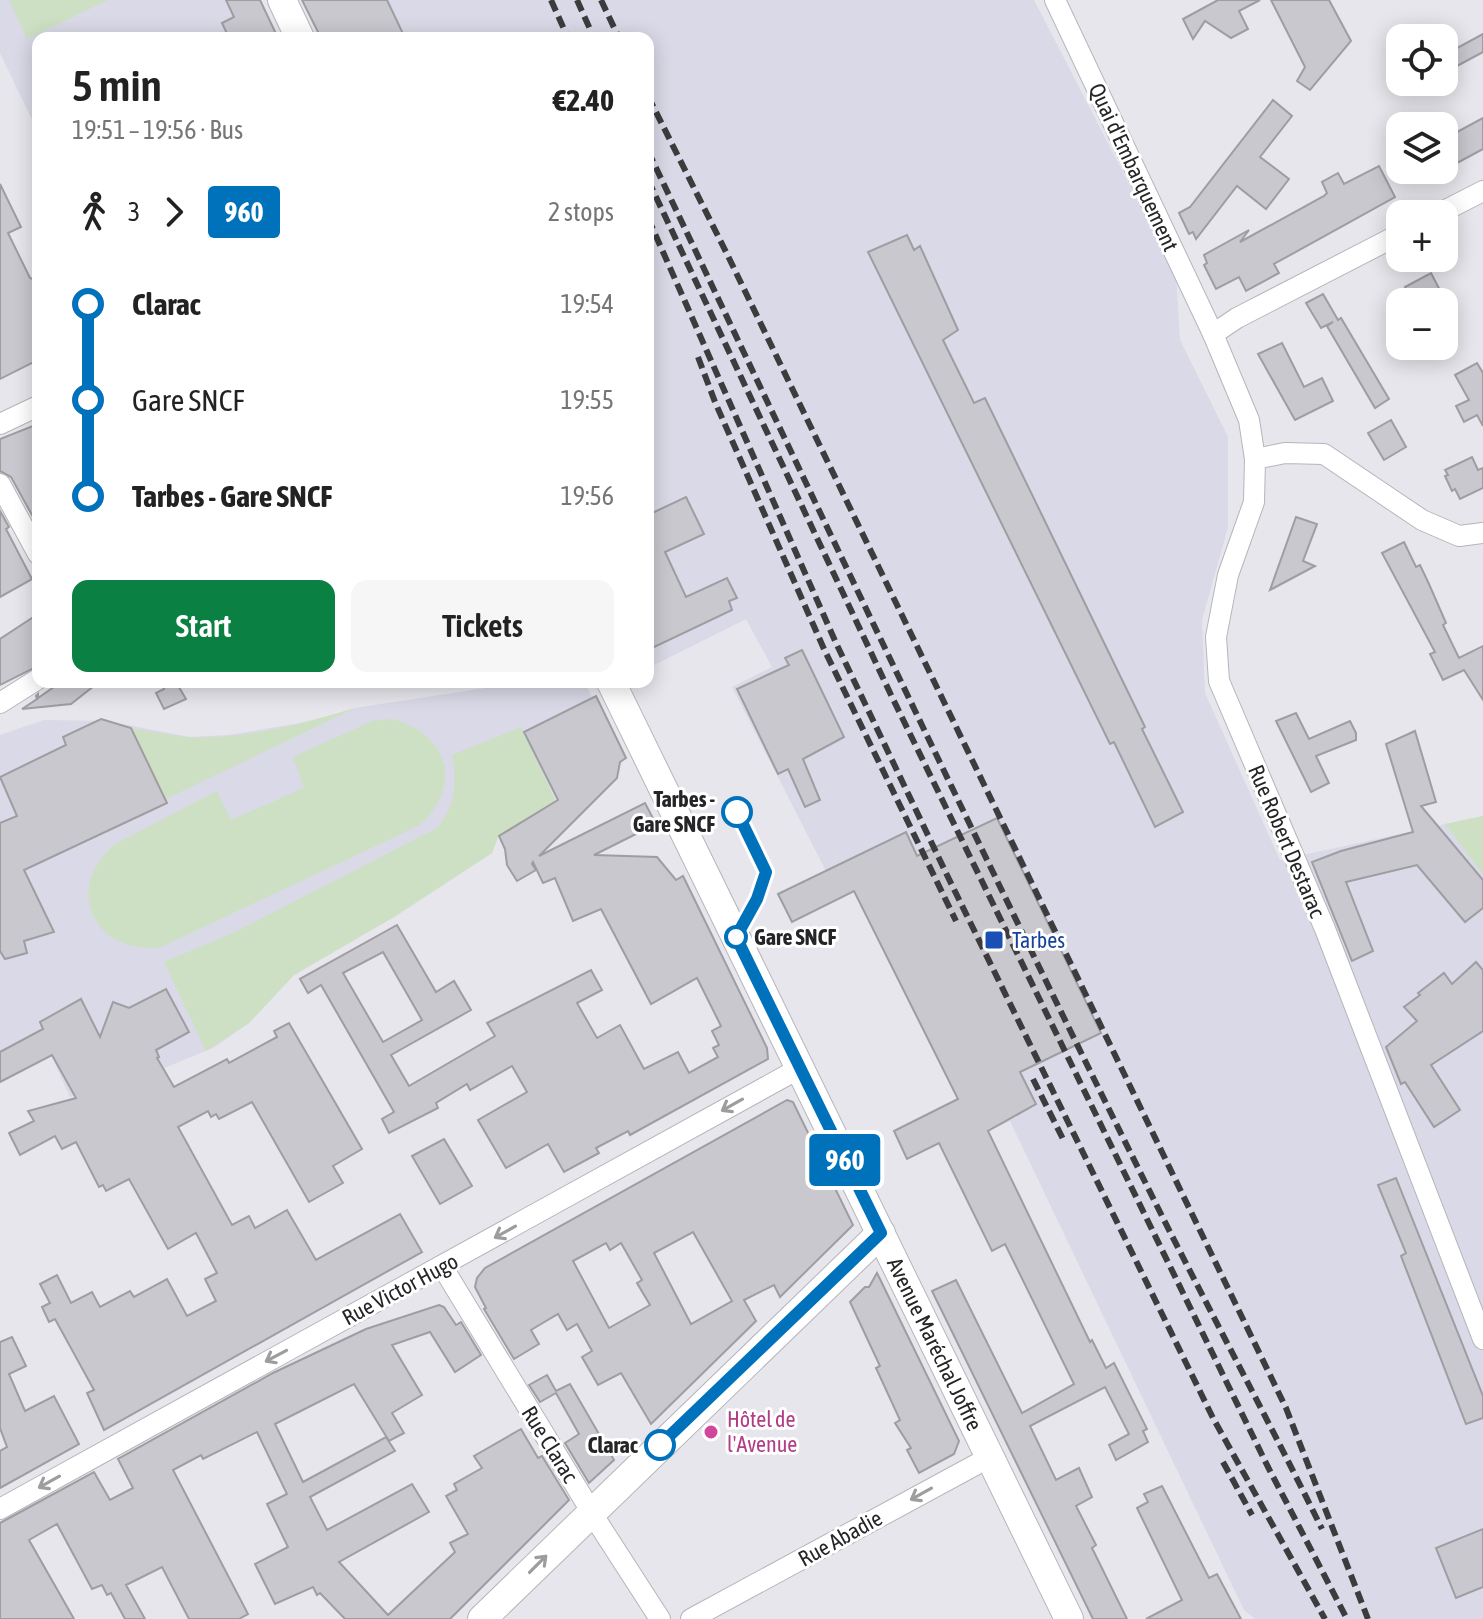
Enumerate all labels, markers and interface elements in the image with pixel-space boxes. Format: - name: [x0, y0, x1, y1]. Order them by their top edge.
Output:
- map controls: [1386, 24, 1458, 360]
- button: locate: [1386, 24, 1458, 96]
- text: 5 min: [72, 60, 162, 110]
- street label: Quai d'Embarquement: [1084, 79, 1184, 255]
- text: €2.40: [553, 83, 614, 117]
- button: layers: [1386, 112, 1458, 184]
- text: 19:51 – 19:56 · Bus: [72, 115, 243, 145]
- icon: walk: [72, 190, 116, 234]
- icon: forward: [152, 190, 196, 234]
- text: 960: [224, 196, 264, 228]
- text: 3: [128, 197, 140, 227]
- text: 2 stops: [548, 197, 614, 227]
- button: +: [1386, 200, 1458, 272]
- text: Clarac: [132, 287, 201, 321]
- button: −: [1386, 288, 1458, 360]
- text: 19:54: [560, 289, 614, 319]
- text: Gare SNCF: [132, 383, 244, 417]
- text: 19:55: [560, 385, 614, 415]
- text: Tarbes - Gare SNCF: [132, 479, 332, 513]
- text: 19:56: [560, 481, 614, 511]
- button: Start: [72, 580, 335, 672]
- button: Tickets: [351, 580, 614, 672]
- street label: Rue Robert Destarac: [1243, 761, 1331, 922]
- place label: Tarbes - Gare SNCF: [633, 786, 715, 837]
- marker: Tarbes - Gare SNCF: [722, 797, 752, 827]
- place label: Gare SNCF: [754, 924, 837, 950]
- marker: Gare SNCF: [725, 926, 747, 948]
- place label: Tarbes: [1012, 927, 1065, 953]
- marker: Tarbes: [983, 929, 1005, 951]
- one-way arrow: [721, 1098, 744, 1114]
- line badge: 960: [799, 1134, 891, 1186]
- text: 960: [825, 1144, 865, 1176]
- one-way arrow: [494, 1224, 517, 1240]
- street label: Rue Victor Hugo: [338, 1248, 462, 1330]
- street label: Avenue Maréchal Joffre: [882, 1253, 988, 1435]
- one-way arrow: [265, 1348, 288, 1364]
- street label: Rue Clarac: [516, 1401, 584, 1488]
- place label: Hôtel de l'Avenue: [727, 1406, 797, 1457]
- marker: Hôtel de l'Avenue: [702, 1423, 720, 1441]
- marker: Clarac: [645, 1430, 675, 1460]
- place label: Clarac: [588, 1432, 639, 1458]
- one-way arrow: [38, 1475, 61, 1491]
- one-way arrow: [910, 1487, 934, 1502]
- street label: Rue Abadie: [794, 1504, 886, 1572]
- one-way arrow: [528, 1555, 547, 1574]

